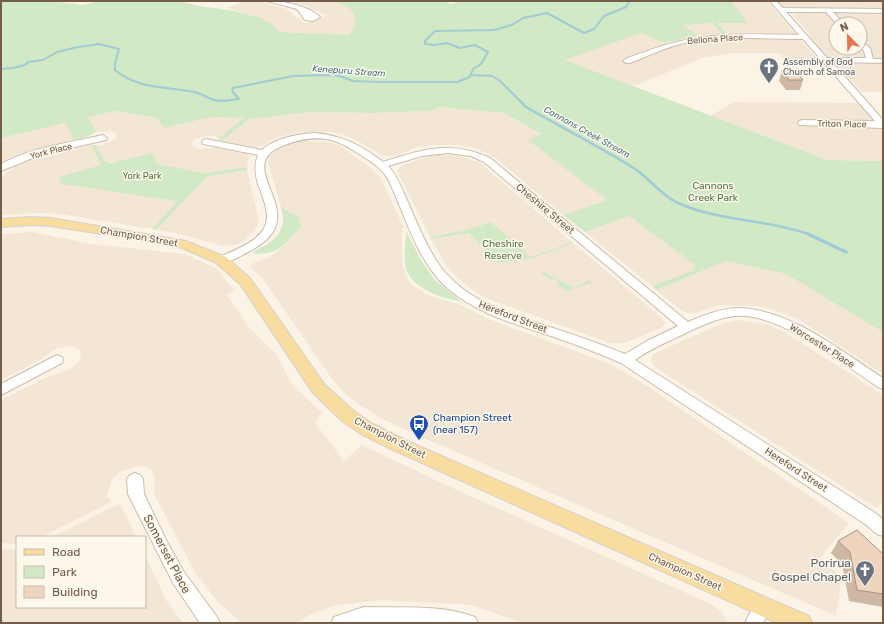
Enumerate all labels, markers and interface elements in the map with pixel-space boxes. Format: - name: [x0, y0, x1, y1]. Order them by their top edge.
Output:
- north arrow: [828, 16, 868, 56]
- text: N: [838, 20, 851, 35]
- street label: Bellona Place: [687, 32, 743, 46]
- church icon: Assembly of God Church of Samoa: [758, 56, 780, 84]
- place label: Assembly of God Church of Samoa: [783, 57, 855, 77]
- water label: Kenepuru Stream: [312, 63, 386, 79]
- water label: Cannons Creek Stream: [542, 104, 632, 160]
- street label: Triton Place: [817, 119, 867, 129]
- street label: York Place: [29, 141, 73, 161]
- park label: York Park: [122, 171, 162, 181]
- park label: Cannons Creek Park: [688, 180, 739, 204]
- street label: Cheshire Street: [513, 181, 577, 237]
- street label: Champion Street: [99, 224, 179, 250]
- park label: Cheshire Reserve: [482, 238, 524, 262]
- street label: Hereford Street: [477, 298, 549, 336]
- street label: Worcester Place: [787, 321, 857, 371]
- place label: Champion Street (near 157): [433, 412, 512, 436]
- bus stop icon: Champion Street (near 157): [408, 413, 430, 441]
- street label: Champion Street: [352, 415, 428, 461]
- street label: Hereford Street: [762, 445, 830, 495]
- street label: Somerset Place: [140, 512, 194, 596]
- legend: [16, 536, 146, 608]
- text: Road: [52, 545, 80, 559]
- street label: Champion Street: [647, 551, 723, 594]
- place label: Porirua Gospel Chapel: [771, 556, 851, 584]
- church icon: Porirua Gospel Chapel: [854, 559, 876, 587]
- text: Park: [52, 565, 78, 579]
- text: Building: [52, 585, 98, 599]

